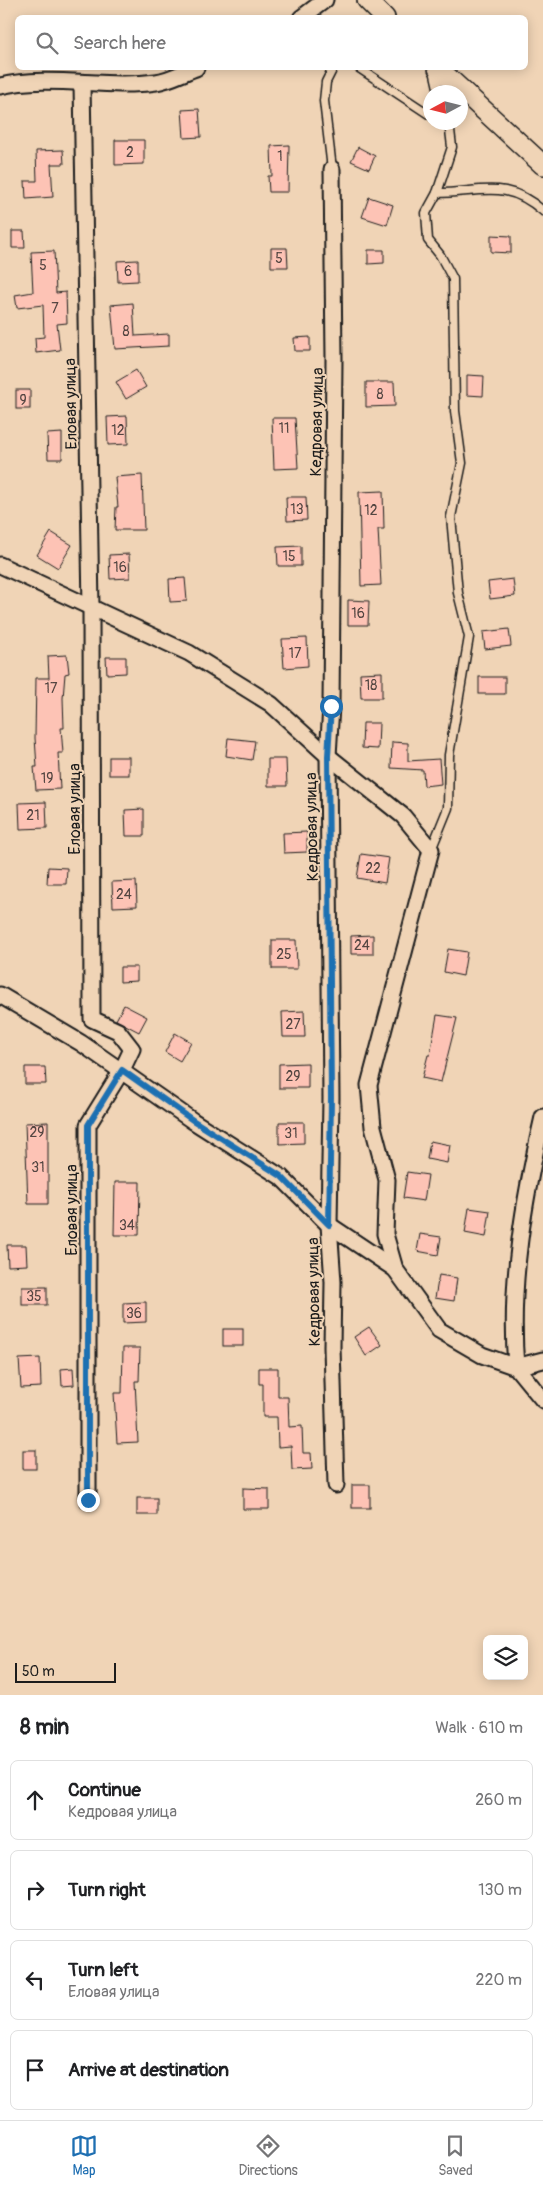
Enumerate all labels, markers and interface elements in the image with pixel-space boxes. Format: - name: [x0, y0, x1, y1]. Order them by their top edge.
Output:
- search box: [15, 15, 528, 70]
- icon: search: [33, 29, 61, 57]
- text: Search here: [73, 31, 166, 55]
- north arrow: [423, 85, 468, 130]
- house number: 2: [126, 144, 134, 161]
- house number: 1: [277, 148, 283, 165]
- house number: 5: [275, 250, 283, 267]
- house number: 5: [39, 257, 47, 274]
- house number: 6: [124, 263, 132, 280]
- house number: 7: [51, 300, 59, 317]
- house number: 8: [122, 323, 130, 340]
- street label: Еловая улица: [60, 358, 82, 450]
- street label: Кедровая улица: [306, 367, 328, 477]
- house number: 8: [376, 386, 384, 403]
- house number: 9: [19, 392, 27, 409]
- house number: 11: [279, 420, 289, 437]
- house number: 12: [111, 422, 125, 439]
- house number: 13: [290, 501, 304, 518]
- house number: 12: [364, 502, 378, 519]
- house number: 15: [282, 548, 296, 565]
- house number: 16: [113, 559, 127, 576]
- house number: 16: [351, 605, 365, 622]
- house number: 17: [289, 645, 302, 662]
- house number: 18: [365, 677, 377, 694]
- house number: 17: [45, 680, 58, 697]
- route start: [320, 695, 343, 718]
- street label: Еловая улица: [65, 763, 85, 855]
- house number: 19: [41, 770, 53, 787]
- street label: Кедровая улица: [301, 772, 323, 882]
- house number: 21: [26, 807, 40, 824]
- house number: 22: [365, 860, 381, 877]
- house number: 24: [116, 886, 132, 903]
- house number: 24: [354, 937, 370, 954]
- house number: 25: [276, 946, 292, 963]
- house number: 27: [285, 1016, 301, 1033]
- house number: 29: [285, 1068, 301, 1085]
- house number: 29: [29, 1124, 45, 1141]
- house number: 31: [284, 1125, 298, 1142]
- house number: 31: [31, 1159, 45, 1176]
- street label: Еловая улица: [62, 1164, 82, 1256]
- house number: 34: [119, 1217, 135, 1234]
- street label: Кедровая улица: [303, 1237, 325, 1347]
- house number: 35: [26, 1288, 42, 1305]
- house number: 36: [126, 1305, 142, 1322]
- route end: [77, 1489, 100, 1512]
- map controls: [483, 1635, 528, 1680]
- button: layers: [483, 1635, 528, 1680]
- scale bar: [15, 1660, 116, 1683]
- text: 50 m: [22, 1663, 55, 1680]
- text: 8 min: [20, 1714, 69, 1741]
- text: Walk · 610 m: [435, 1718, 523, 1738]
- text: Continue: [68, 1778, 141, 1802]
- icon: ahead: [21, 1786, 49, 1814]
- text: 260 m: [475, 1790, 522, 1810]
- text: Кедровая улица: [68, 1802, 177, 1822]
- icon: right: [21, 1876, 49, 1904]
- text: Turn right: [68, 1878, 146, 1902]
- text: 130 m: [478, 1880, 522, 1900]
- text: Turn left: [68, 1958, 138, 1982]
- icon: left: [21, 1966, 49, 1994]
- text: 220 m: [476, 1970, 522, 1990]
- text: Еловая улица: [68, 1982, 159, 2002]
- icon: arrive: [21, 2056, 49, 2084]
- text: Arrive at destination: [68, 2058, 229, 2082]
- tab: Map: [70, 2132, 98, 2179]
- tab: Directions: [238, 2132, 298, 2179]
- tab: Saved: [438, 2132, 473, 2179]

